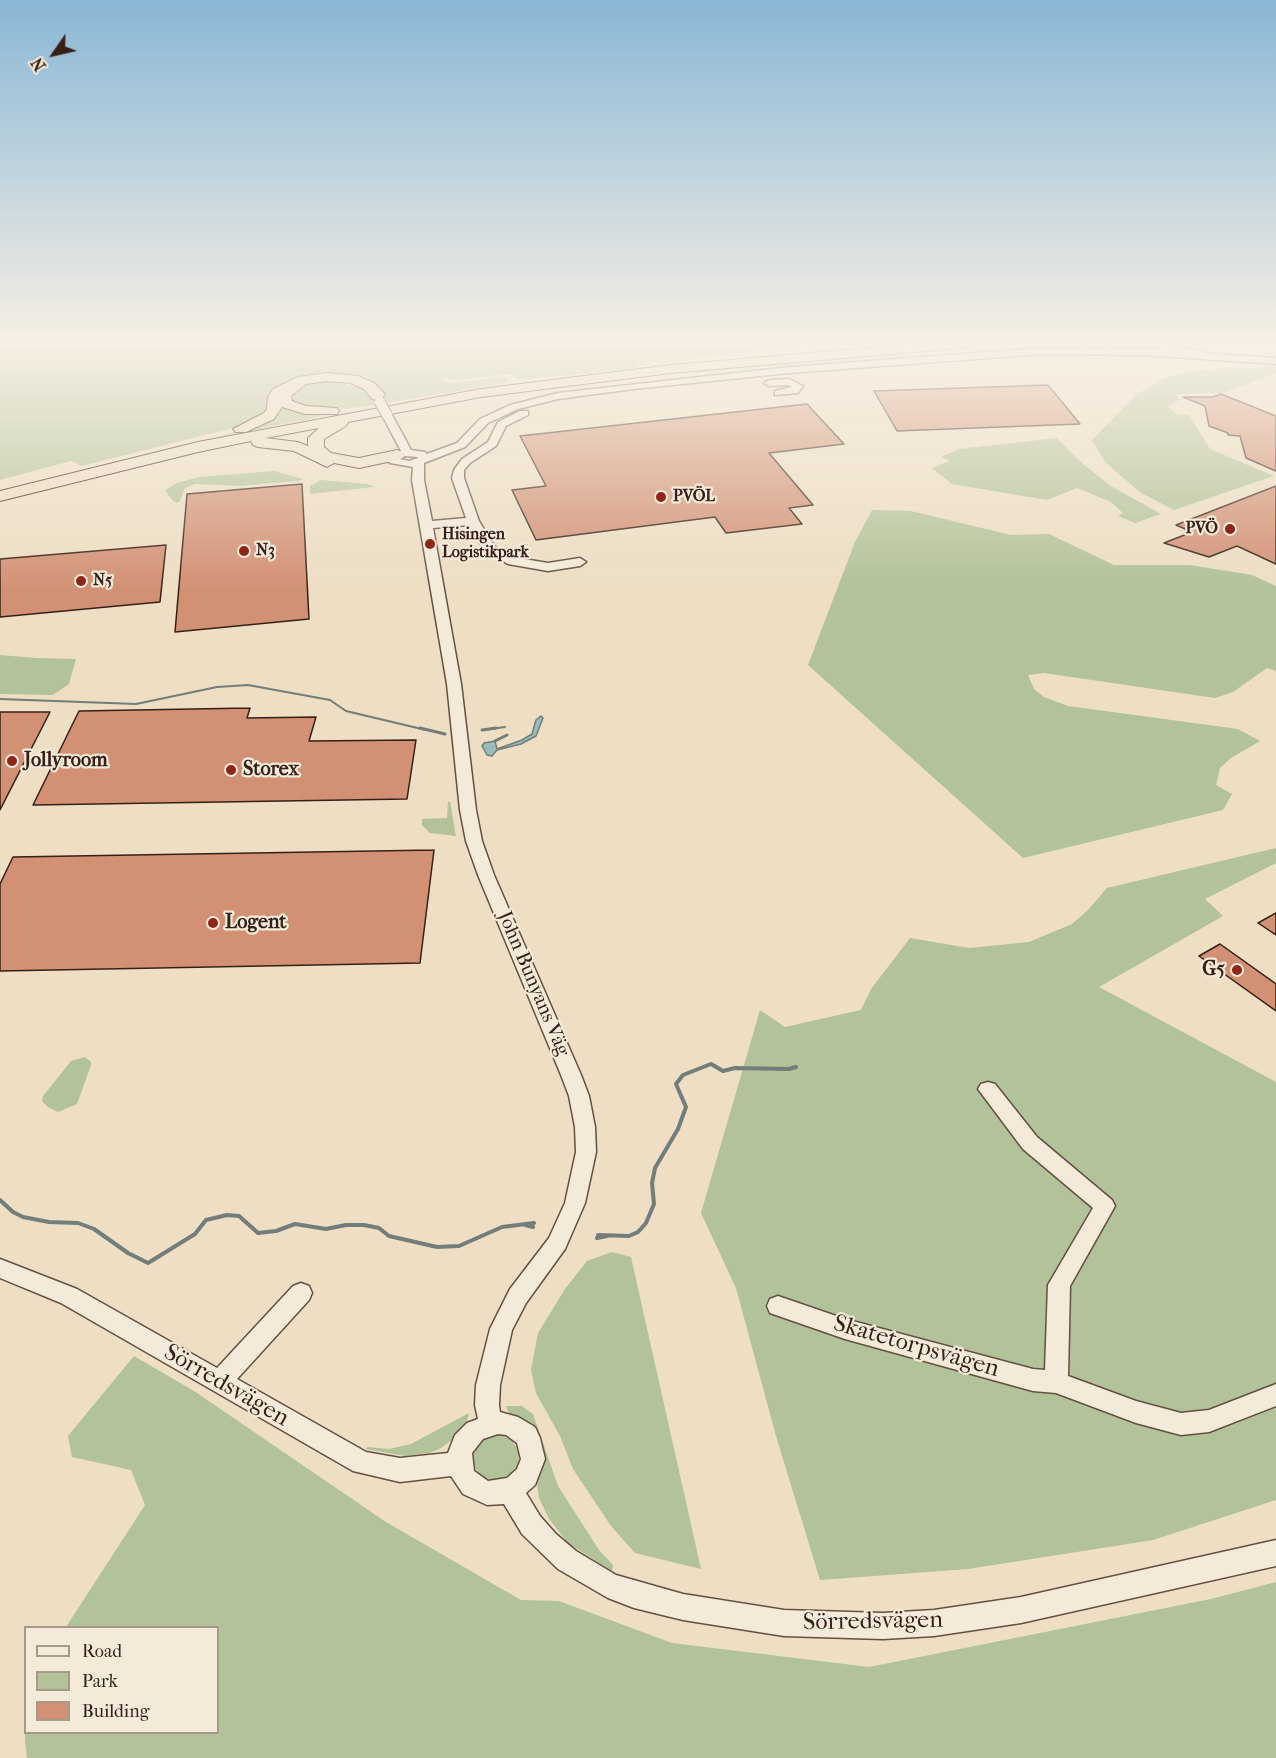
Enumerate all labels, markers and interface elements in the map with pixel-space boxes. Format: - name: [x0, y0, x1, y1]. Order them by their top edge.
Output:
- north arrow: [24, 24, 84, 84]
- text: N: [27, 54, 50, 75]
- place label: PVÖL: [673, 487, 715, 507]
- marker: PVÖL: [654, 490, 668, 504]
- place label: PVÖ: [1186, 519, 1218, 539]
- marker: PVÖ: [1223, 522, 1237, 536]
- place label: Hisingen Logistikpark: [442, 525, 529, 563]
- marker: Hisingen Logistikpark: [423, 537, 437, 551]
- place label: N3: [256, 541, 275, 561]
- marker: N3: [237, 544, 251, 558]
- place label: N5: [93, 571, 112, 591]
- marker: N5: [74, 574, 88, 588]
- place label: Jollyroom: [24, 749, 108, 773]
- marker: Jollyroom: [5, 754, 19, 768]
- place label: Storex: [243, 758, 299, 782]
- marker: Storex: [224, 763, 238, 777]
- street label: John Bunyans Väg: [492, 908, 574, 1060]
- place label: Logent: [225, 911, 286, 935]
- marker: Logent: [206, 916, 220, 930]
- place label: G5: [1202, 958, 1225, 982]
- marker: G5: [1230, 963, 1244, 977]
- street label: Skatetorpsvägen: [830, 1310, 1002, 1384]
- street label: Sörredsvägen: [158, 1339, 294, 1433]
- street label: Sörredsvägen: [803, 1606, 943, 1638]
- legend: [24, 1626, 219, 1734]
- text: Road: [82, 1641, 122, 1662]
- text: Park: [82, 1671, 118, 1692]
- text: Building: [82, 1701, 149, 1722]

